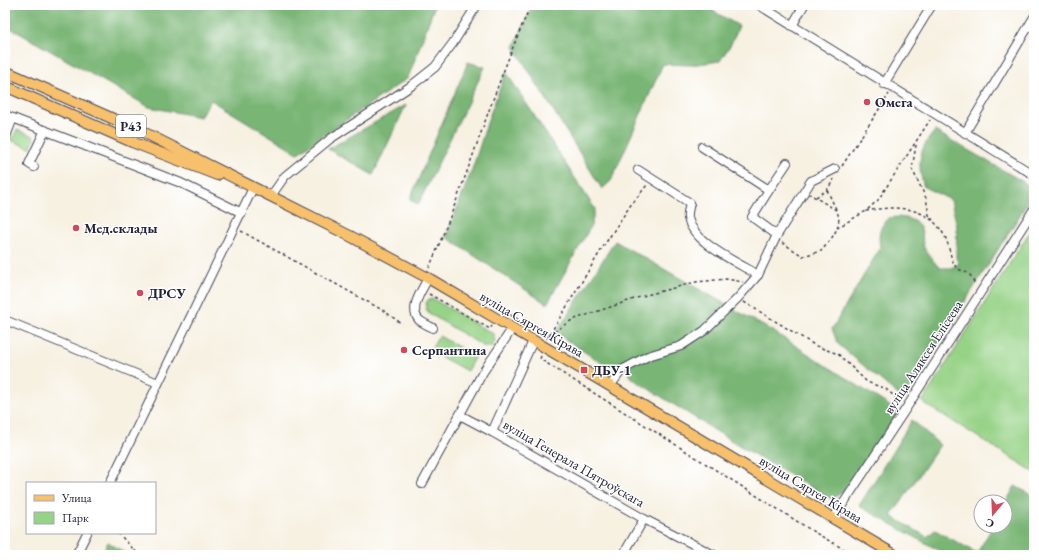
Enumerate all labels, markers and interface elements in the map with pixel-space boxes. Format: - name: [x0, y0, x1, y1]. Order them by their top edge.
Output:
- place label: Омега: [875, 93, 913, 111]
- marker: Омега: [862, 97, 872, 107]
- road number: Р43: [116, 115, 146, 137]
- place label: Мед.склады: [84, 219, 158, 237]
- marker: Мед.склады: [71, 223, 81, 233]
- place label: ДРСУ: [148, 284, 186, 302]
- street label: вуліца Сяргея Кірава: [477, 287, 588, 361]
- marker: ДРСУ: [135, 288, 145, 298]
- street label: вуліца Аляксея Елісеева: [879, 296, 967, 417]
- place label: Серпантина: [412, 341, 487, 359]
- marker: Серпантина: [399, 345, 409, 355]
- place label: ДБУ-1: [592, 361, 631, 379]
- marker: ДБУ-1: [579, 365, 589, 375]
- street label: вуліца Генерала Пятроўскага: [500, 415, 648, 511]
- street label: вуліца Сяргея Кірава: [756, 451, 866, 527]
- legend: [26, 482, 156, 534]
- text: Улица: [61, 490, 92, 506]
- north arrow: [973, 494, 1013, 534]
- text: Парк: [62, 510, 89, 526]
- text: С: [984, 516, 996, 531]

